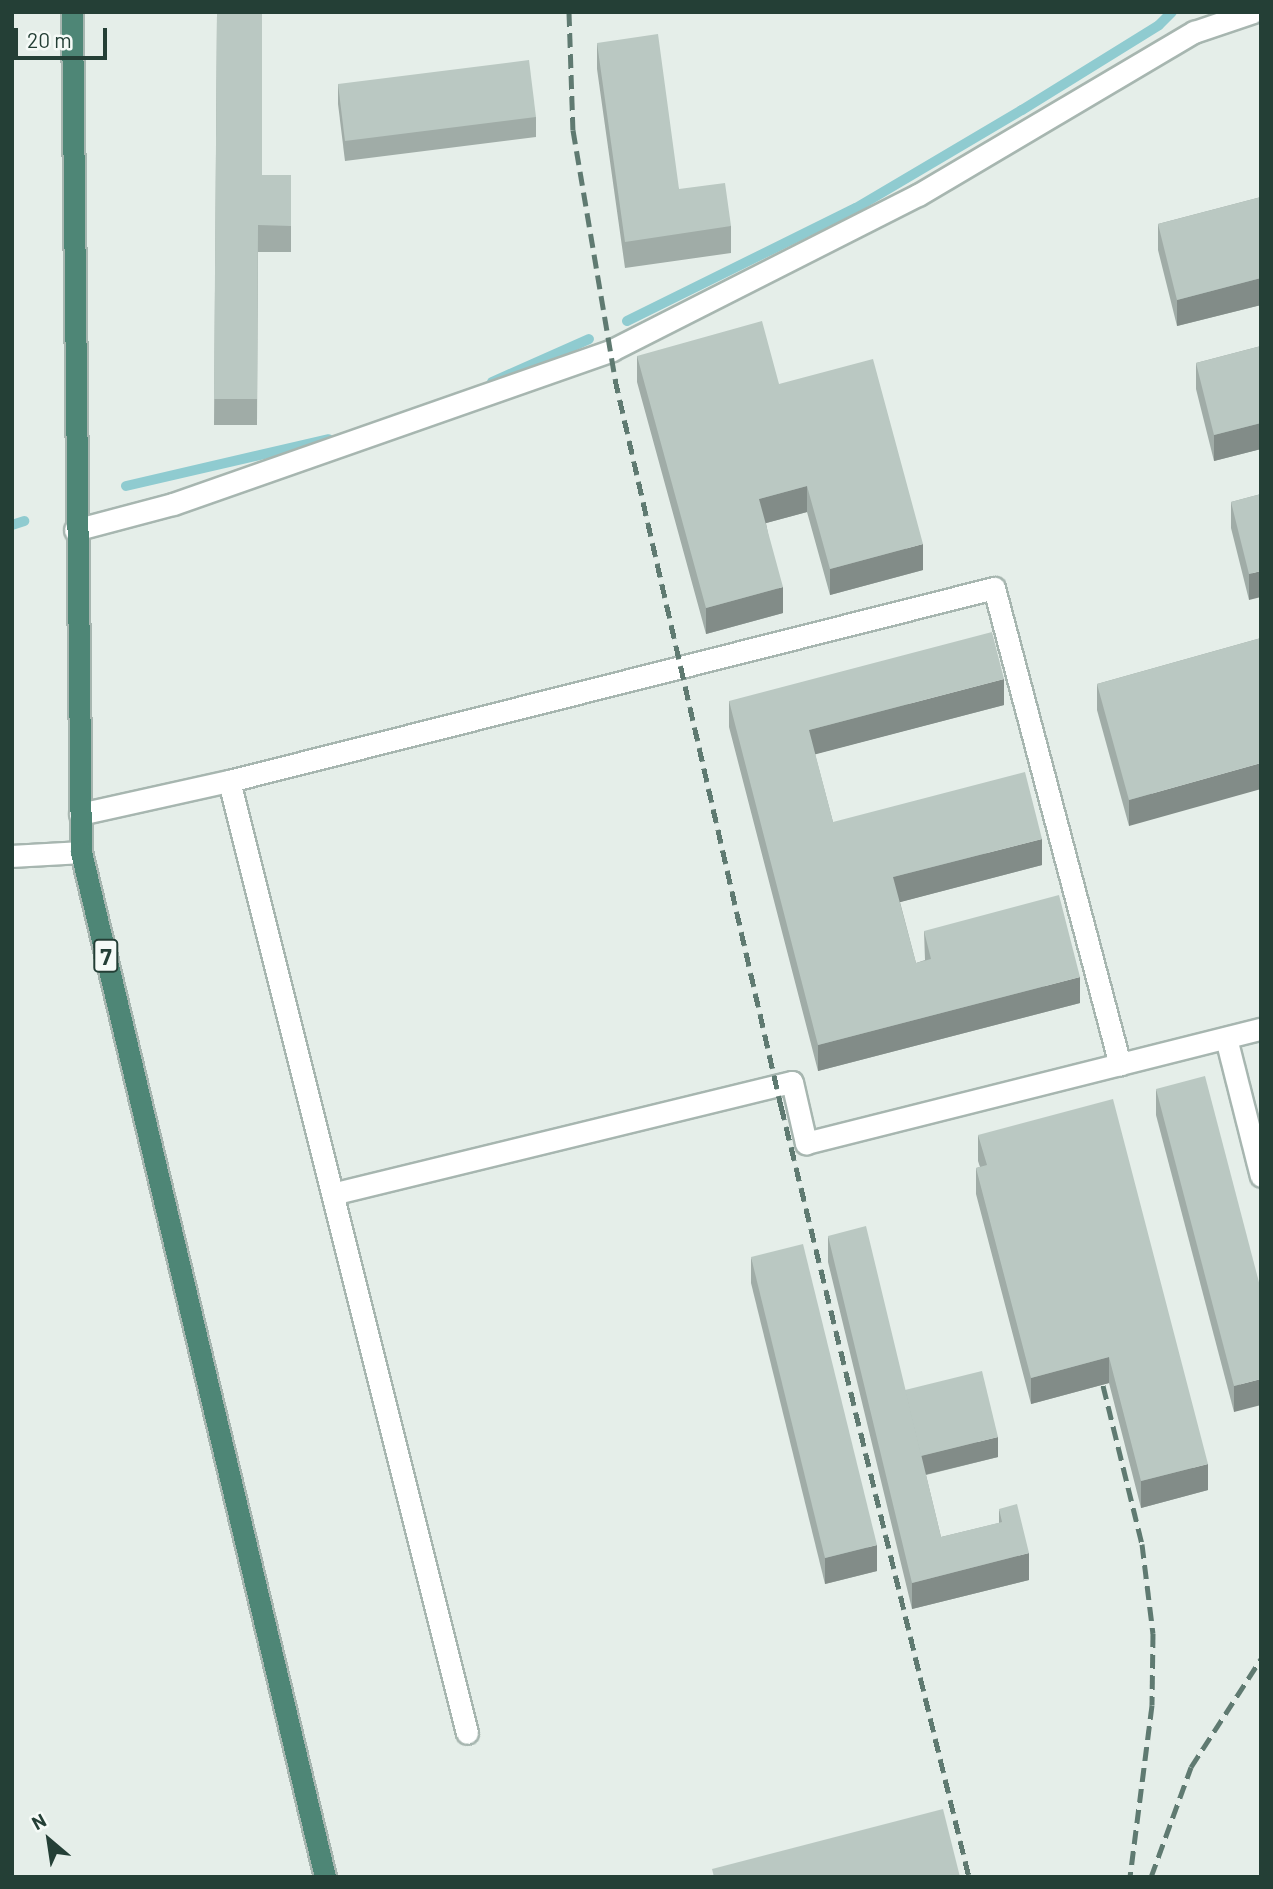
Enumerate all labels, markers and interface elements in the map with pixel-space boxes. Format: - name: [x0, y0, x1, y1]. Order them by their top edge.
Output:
- scale bar: [18, 14, 110, 58]
- text: 20 m: [27, 27, 72, 52]
- road number: 7: [92, 937, 120, 976]
- north arrow: [14, 1805, 84, 1875]
- text: N: [27, 1808, 50, 1834]

